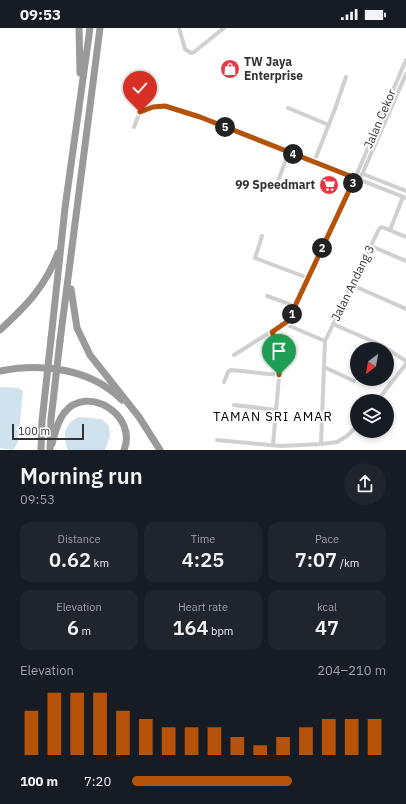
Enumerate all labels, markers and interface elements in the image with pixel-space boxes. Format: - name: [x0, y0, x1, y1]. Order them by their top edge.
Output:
- text: 09:53: [20, 5, 61, 24]
- place label: TW Jaya Enterprise: [244, 54, 303, 83]
- shop icon: TW Jaya Enterprise: [219, 58, 241, 80]
- pin: [123, 71, 157, 112]
- icon: check: [129, 77, 151, 99]
- street label: Jalan Cekor: [360, 86, 399, 151]
- pin: 5: [215, 117, 235, 137]
- text: 5: [222, 120, 228, 134]
- pin: 4: [283, 144, 303, 164]
- text: 4: [290, 147, 296, 161]
- pin: 3: [343, 173, 363, 193]
- supermarket icon: 99 Speedmart: [318, 174, 340, 196]
- text: 3: [350, 176, 356, 190]
- place label: 99 Speedmart: [235, 177, 315, 192]
- pin: 2: [312, 238, 332, 258]
- text: 2: [319, 241, 325, 255]
- street label: Jalan Andang 3: [328, 242, 377, 323]
- pin: 1: [282, 304, 302, 324]
- text: 1: [289, 307, 295, 321]
- pin: [262, 334, 296, 375]
- icon: arrive: [268, 340, 290, 362]
- north arrow: [350, 342, 394, 386]
- map controls: [350, 342, 394, 438]
- button: layers: [350, 394, 394, 438]
- district label: TAMAN SRI AMAR: [213, 408, 333, 425]
- scale bar: [12, 422, 84, 441]
- text: 100 m: [18, 424, 50, 438]
- text: Morning run: [20, 461, 143, 490]
- button: share: [344, 463, 386, 505]
- text: 09:53: [20, 491, 55, 508]
- text: Distance: [58, 532, 100, 546]
- text: Time: [191, 532, 215, 546]
- text: Pace: [315, 532, 339, 546]
- text: 0.62: [49, 546, 91, 573]
- text: 4:25: [182, 546, 224, 573]
- text: 7:07: [295, 546, 337, 573]
- text: km: [91, 556, 109, 570]
- text: /km: [337, 556, 359, 570]
- text: Elevation: [56, 600, 102, 614]
- text: Heart rate: [178, 600, 228, 614]
- text: kcal: [317, 600, 337, 614]
- text: 6: [67, 614, 79, 641]
- text: 164: [173, 614, 209, 641]
- text: 47: [315, 614, 339, 641]
- text: m: [79, 624, 91, 638]
- text: bpm: [209, 624, 233, 638]
- text: Elevation: [20, 662, 74, 679]
- text: 204–210 m: [317, 662, 386, 679]
- text: 100 m: [20, 773, 58, 790]
- text: 7:20: [84, 773, 111, 790]

